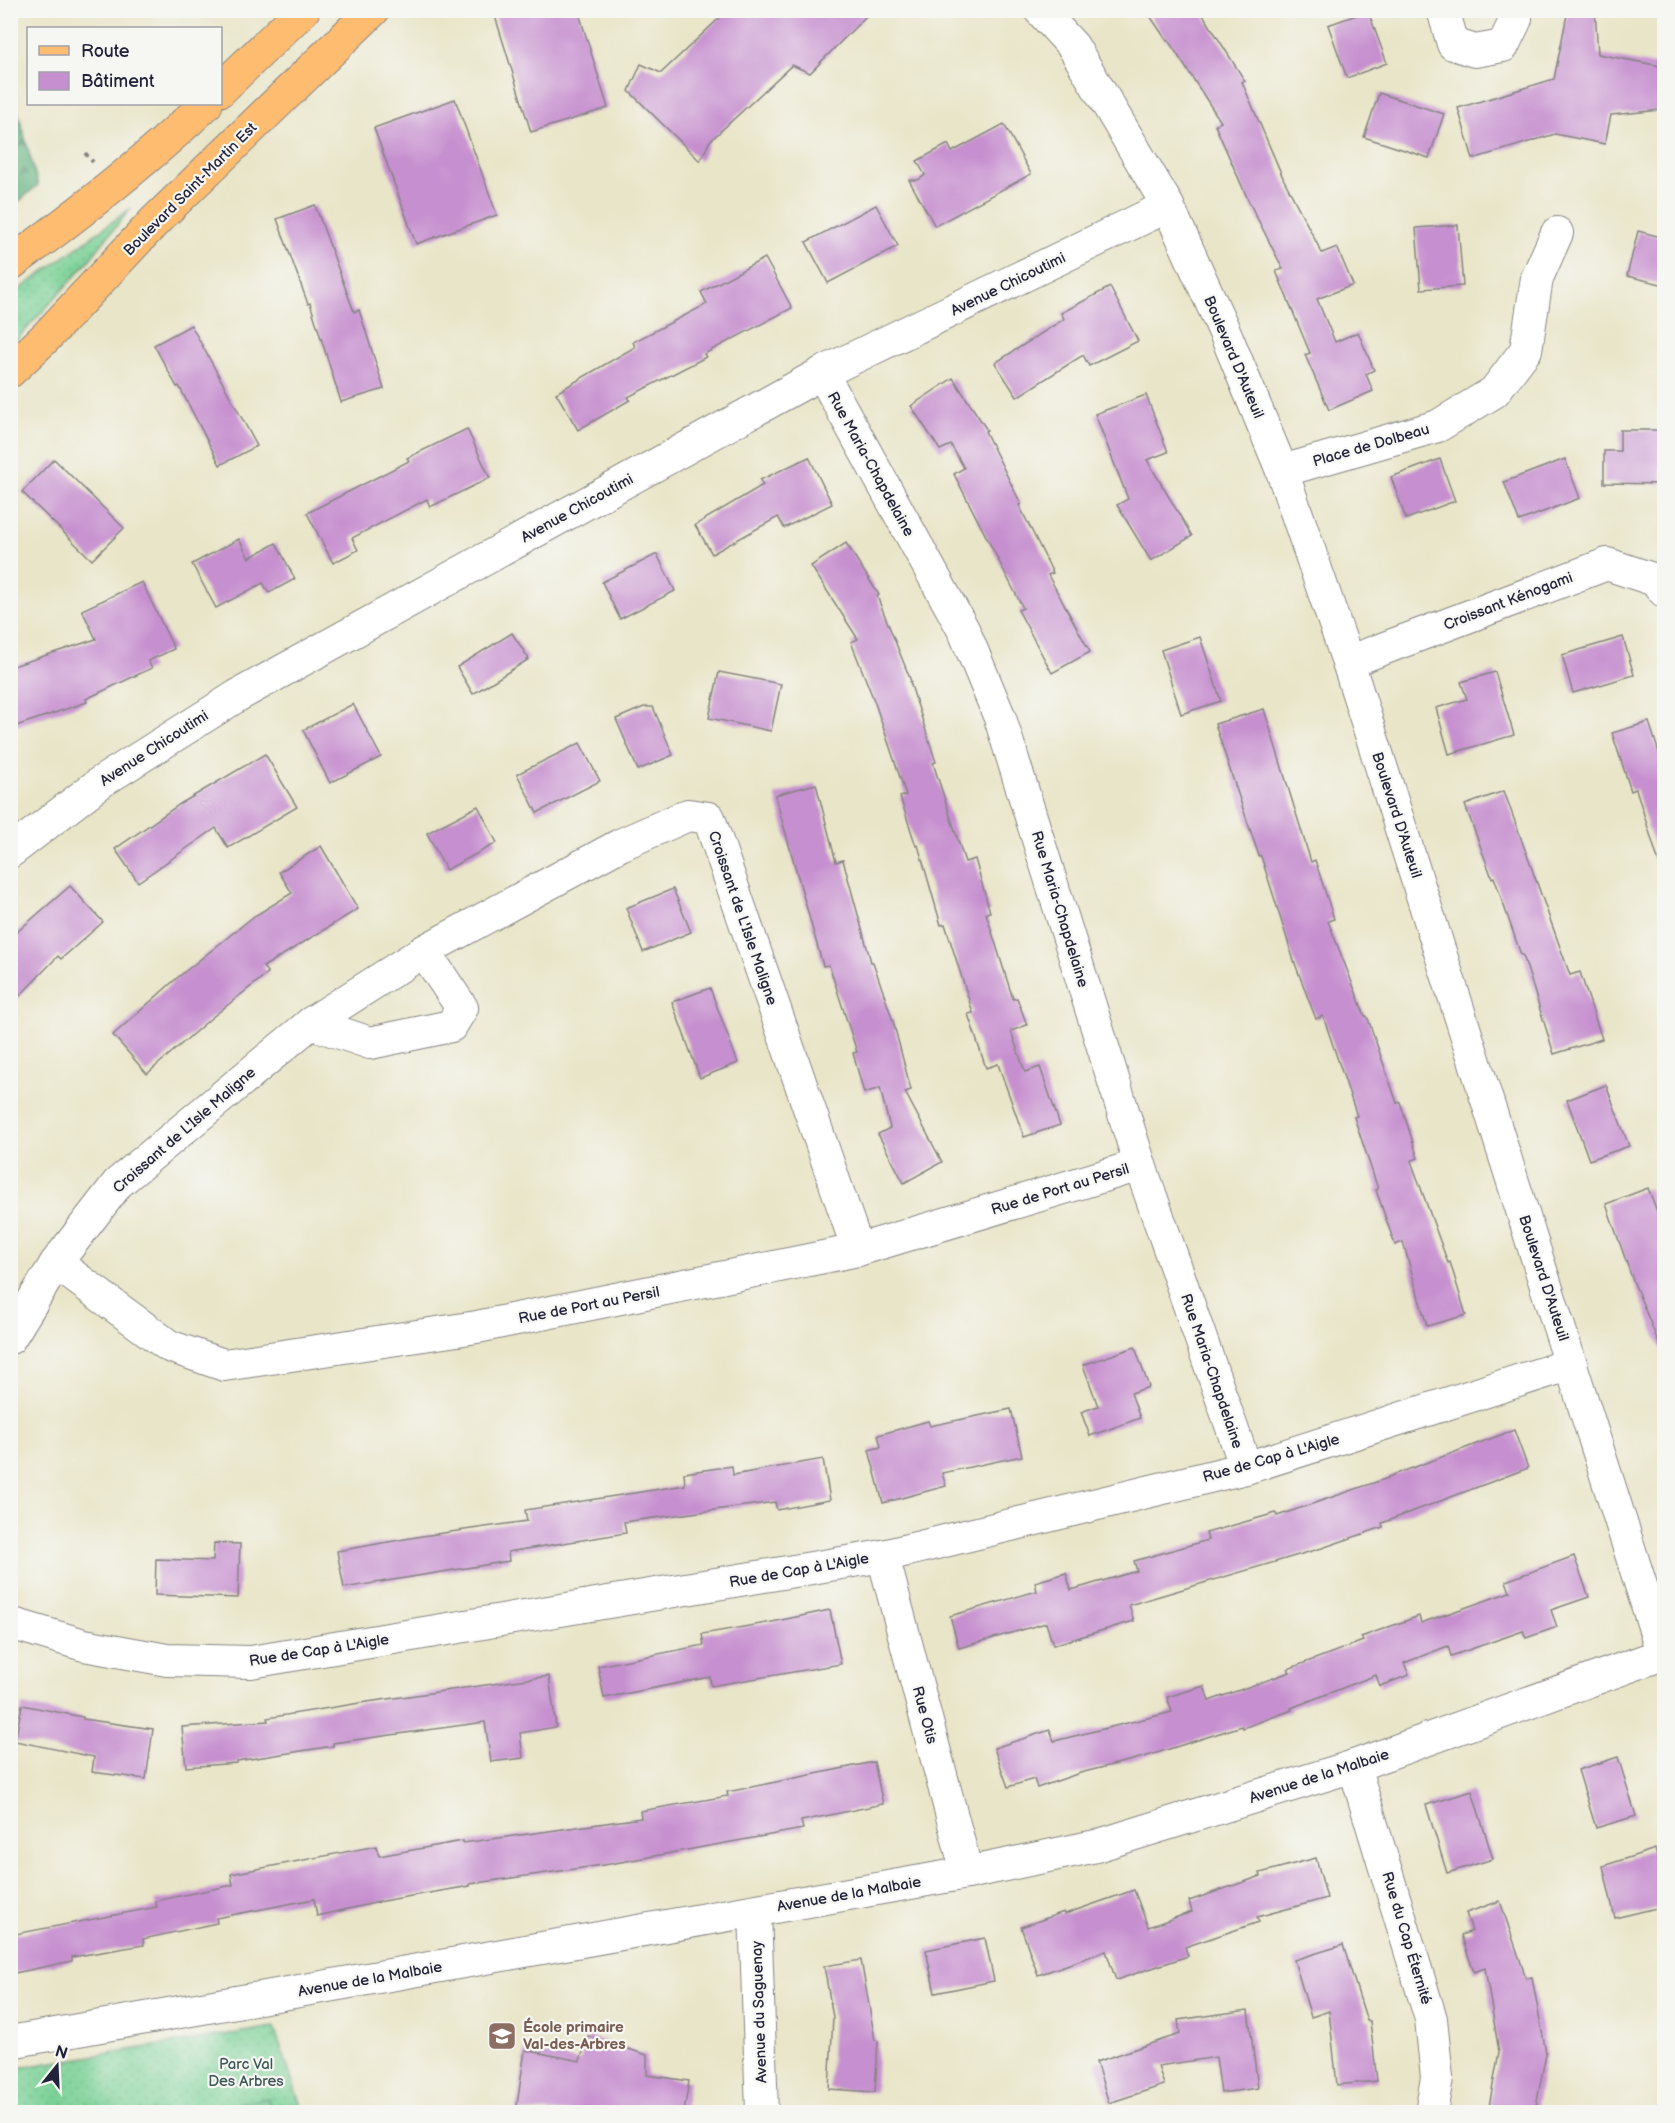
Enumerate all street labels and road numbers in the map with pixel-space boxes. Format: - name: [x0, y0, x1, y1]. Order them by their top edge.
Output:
- street label: Boulevard Saint-Martin Est: [120, 118, 261, 260]
- street label: Avenue Chicoutimi: [948, 248, 1069, 321]
- street label: Boulevard D'Auteuil: [1199, 293, 1268, 421]
- street label: Rue Maria-Chapdelaine: [823, 389, 918, 540]
- street label: Place de Dolbeau: [1311, 420, 1432, 471]
- street label: Avenue Chicoutimi: [518, 470, 637, 547]
- street label: Croissant Kénogami: [1441, 568, 1575, 635]
- street label: Avenue Chicoutimi: [96, 706, 212, 791]
- street label: Boulevard D'Auteuil: [1367, 750, 1426, 881]
- street label: Croissant de L'Isle Maligne: [704, 828, 781, 1008]
- street label: Rue Maria-Chapdelaine: [1027, 829, 1092, 990]
- street label: Croissant de L'Isle Maligne: [109, 1063, 260, 1198]
- street label: Rue de Port au Persil: [989, 1159, 1132, 1220]
- street label: Boulevard D'Auteuil: [1514, 1213, 1573, 1344]
- street label: Rue de Port au Persil: [517, 1282, 661, 1328]
- street label: Rue Maria-Chapdelaine: [1176, 1291, 1247, 1451]
- street label: Rue de Cap à L'Aigle: [1201, 1430, 1342, 1487]
- street label: Rue de Cap à L'Aigle: [728, 1549, 870, 1592]
- street label: Rue de Cap à L'Aigle: [248, 1630, 390, 1671]
- street label: Rue Otis: [908, 1684, 941, 1747]
- street label: Avenue de la Malbaie: [1247, 1745, 1392, 1808]
- street label: Rue du Cap Éternité: [1377, 1869, 1436, 2007]
- street label: Avenue de la Malbaie: [776, 1872, 923, 1917]
- street label: Avenue du Saguenay: [748, 1940, 771, 2083]
- street label: Avenue de la Malbaie: [297, 1957, 444, 2002]

